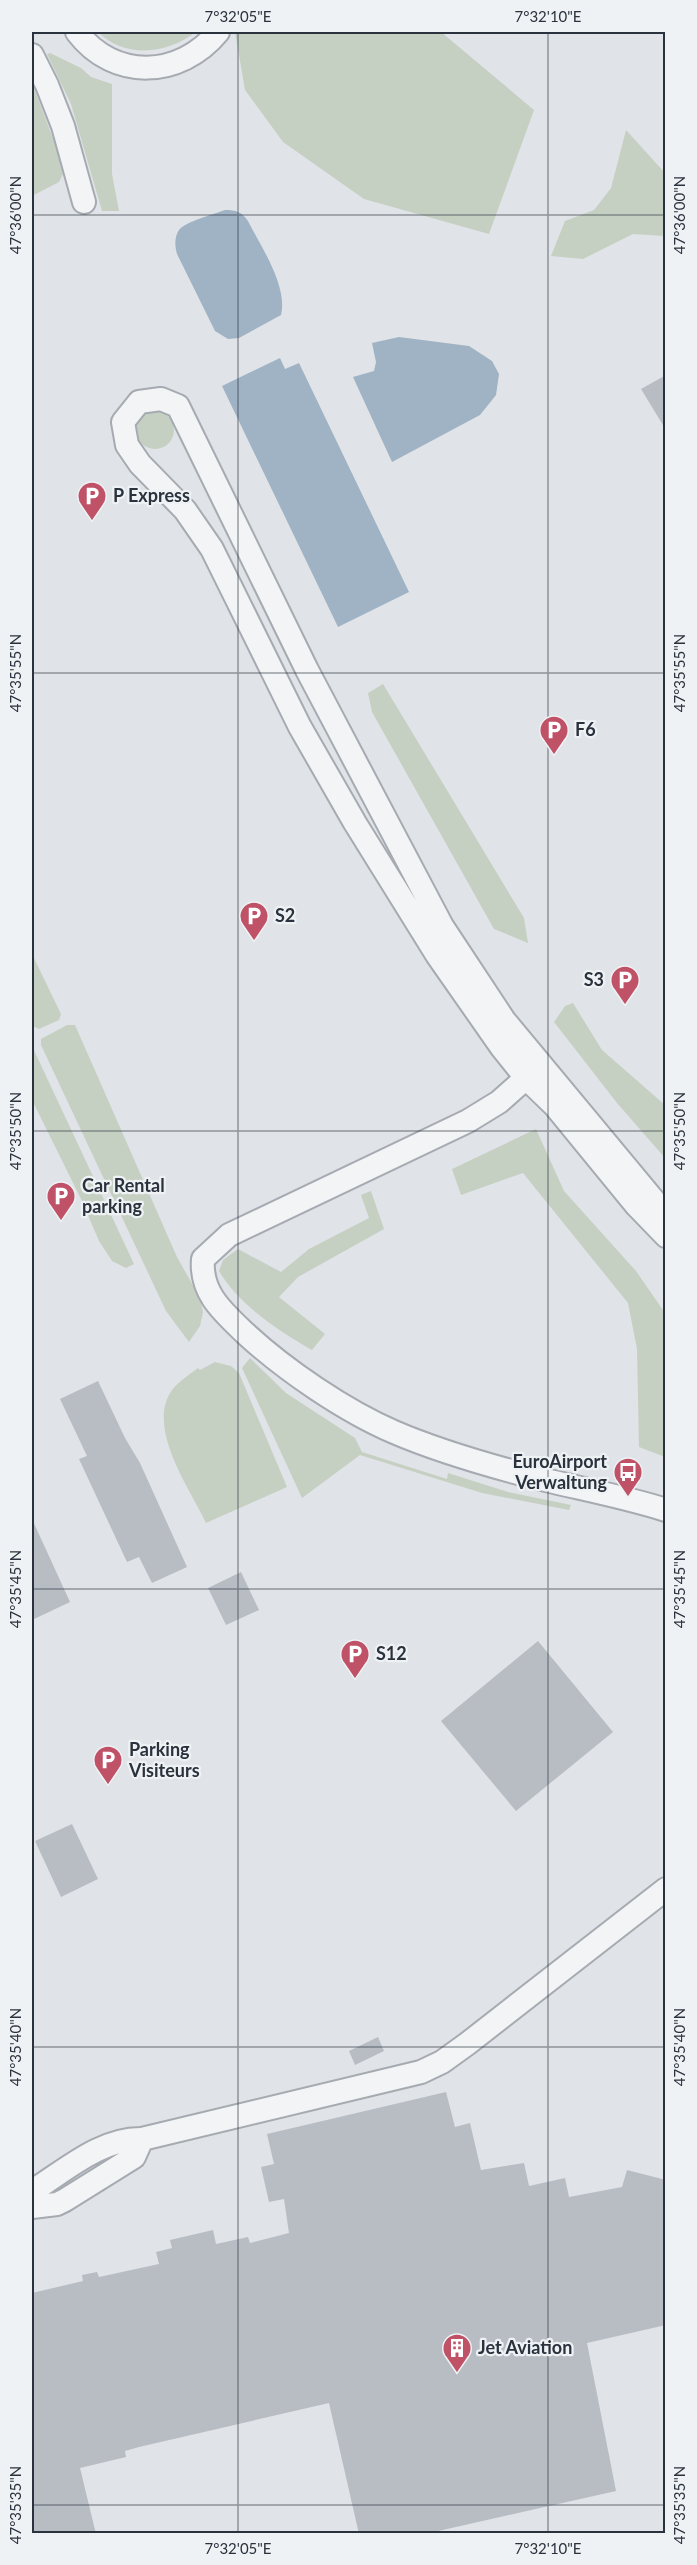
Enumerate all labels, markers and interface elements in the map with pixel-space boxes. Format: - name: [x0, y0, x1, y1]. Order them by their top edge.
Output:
- text: 7°32'05"E: [205, 7, 272, 25]
- text: 7°32'10"E: [515, 7, 582, 25]
- text: 47°36'00"N: [6, 176, 24, 254]
- text: 47°36'00"N: [670, 176, 688, 254]
- parking icon: P Express: [76, 480, 108, 522]
- place label: P Express: [113, 484, 190, 506]
- text: 47°35'55"N: [6, 634, 24, 712]
- text: 47°35'55"N: [670, 634, 688, 712]
- parking icon: F6: [538, 714, 570, 756]
- place label: F6: [575, 718, 596, 740]
- parking icon: S2: [238, 900, 270, 942]
- place label: S2: [275, 904, 295, 926]
- parking icon: S3: [609, 964, 641, 1006]
- place label: S3: [584, 968, 604, 990]
- text: 47°35'50"N: [6, 1092, 24, 1170]
- text: 47°35'50"N: [670, 1092, 688, 1170]
- place label: Car Rental parking: [82, 1174, 165, 1217]
- parking icon: Car Rental parking: [45, 1180, 77, 1222]
- place label: EuroAirport Verwaltung: [513, 1450, 607, 1493]
- bus stop icon: EuroAirport Verwaltung: [612, 1456, 644, 1498]
- text: 47°35'45"N: [6, 1550, 24, 1628]
- text: 47°35'45"N: [670, 1550, 688, 1628]
- parking icon: S12: [339, 1638, 371, 1680]
- place label: S12: [376, 1642, 407, 1664]
- place label: Parking Visiteurs: [128, 1738, 200, 1781]
- parking icon: Parking Visiteurs: [92, 1744, 124, 1786]
- text: 47°35'40"N: [6, 2008, 24, 2086]
- text: 47°35'40"N: [670, 2008, 688, 2086]
- building icon: Jet Aviation: [441, 2332, 473, 2374]
- place label: Jet Aviation: [478, 2336, 572, 2358]
- text: 47°35'35"N: [6, 2466, 24, 2544]
- text: 47°35'35"N: [670, 2466, 688, 2544]
- text: 7°32'05"E: [205, 2539, 272, 2557]
- text: 7°32'10"E: [515, 2539, 582, 2557]

